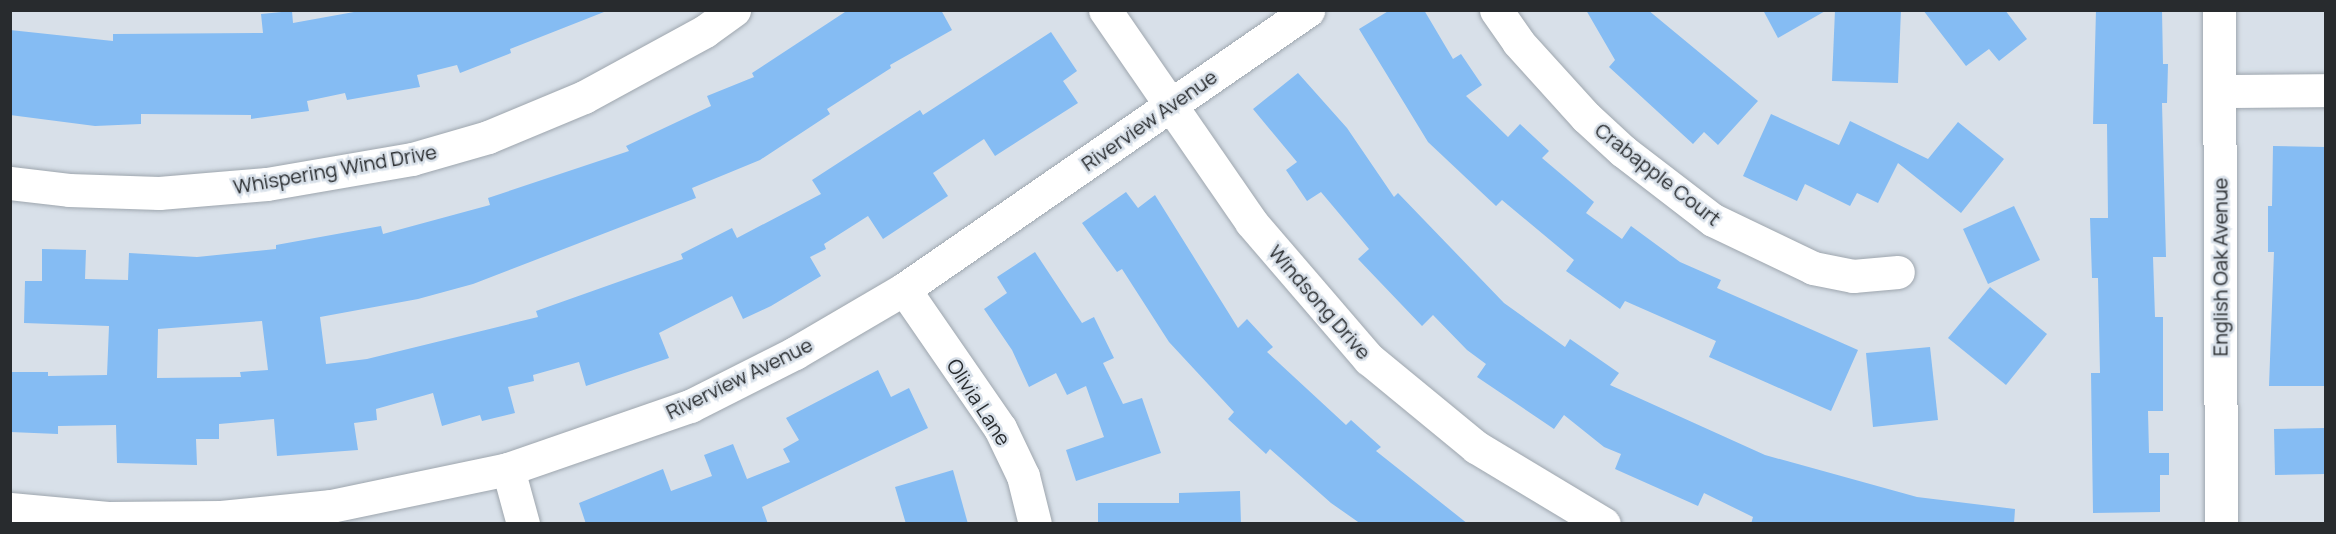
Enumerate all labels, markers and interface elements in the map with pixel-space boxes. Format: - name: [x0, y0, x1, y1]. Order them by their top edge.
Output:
- street label: Riverview Avenue: [1077, 64, 1221, 176]
- street label: Crabapple Court: [1591, 118, 1725, 230]
- street label: Whispering Wind Drive: [231, 139, 439, 199]
- street label: English Oak Avenue: [2208, 178, 2232, 356]
- street label: Windsong Drive: [1264, 240, 1376, 364]
- street label: Riverview Avenue: [662, 332, 816, 424]
- street label: Olivia Lane: [942, 354, 1016, 450]

